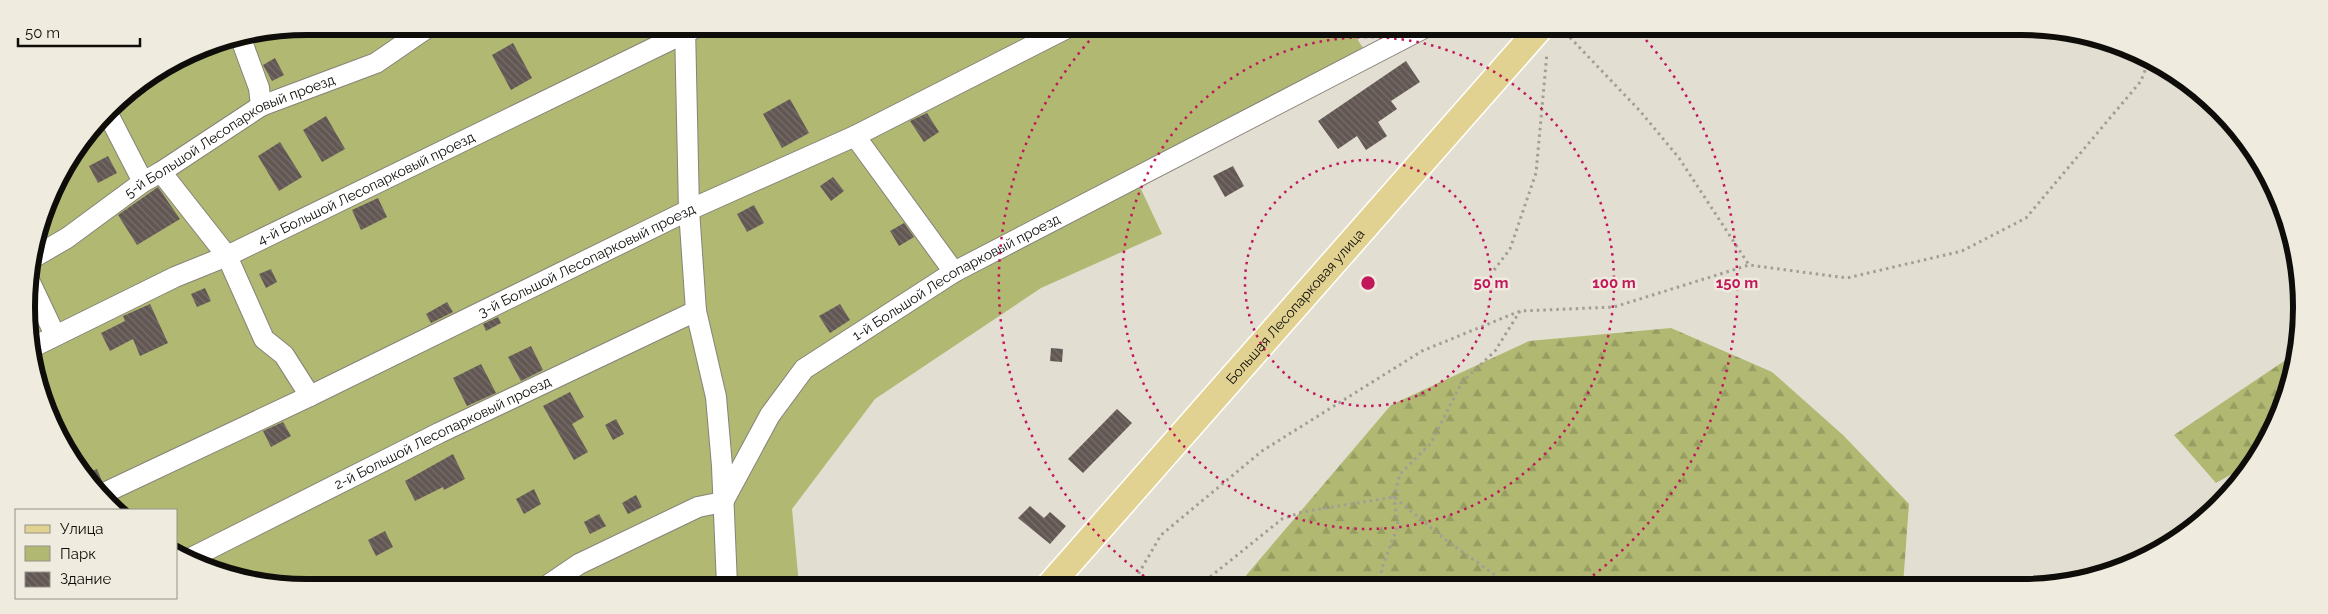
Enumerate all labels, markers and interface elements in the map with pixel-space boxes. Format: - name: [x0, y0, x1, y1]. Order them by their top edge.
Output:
- scale bar: [18, 15, 140, 47]
- text: 50 m: [25, 24, 60, 42]
- street label: 5-й Большой Лесопарковый проезд: [121, 71, 337, 201]
- street label: 4-й Большой Лесопарковый проезд: [255, 129, 477, 248]
- street label: 3-й Большой Лесопарковый проезд: [476, 200, 697, 320]
- street label: 1-й Большой Лесопарковый проезд: [849, 210, 1063, 344]
- street label: Большая Лесопарковая улица: [1223, 226, 1367, 387]
- centre of rings: [1359, 274, 1377, 292]
- text: 50 m: [1473, 274, 1509, 292]
- text: 100 m: [1592, 274, 1636, 292]
- text: 150 m: [1716, 274, 1758, 292]
- street label: 2-й Большой Лесопарковый проезд: [331, 373, 553, 493]
- legend: [15, 509, 178, 599]
- text: Улица: [60, 520, 104, 538]
- text: Парк: [60, 545, 96, 563]
- text: Здание: [60, 570, 112, 588]

